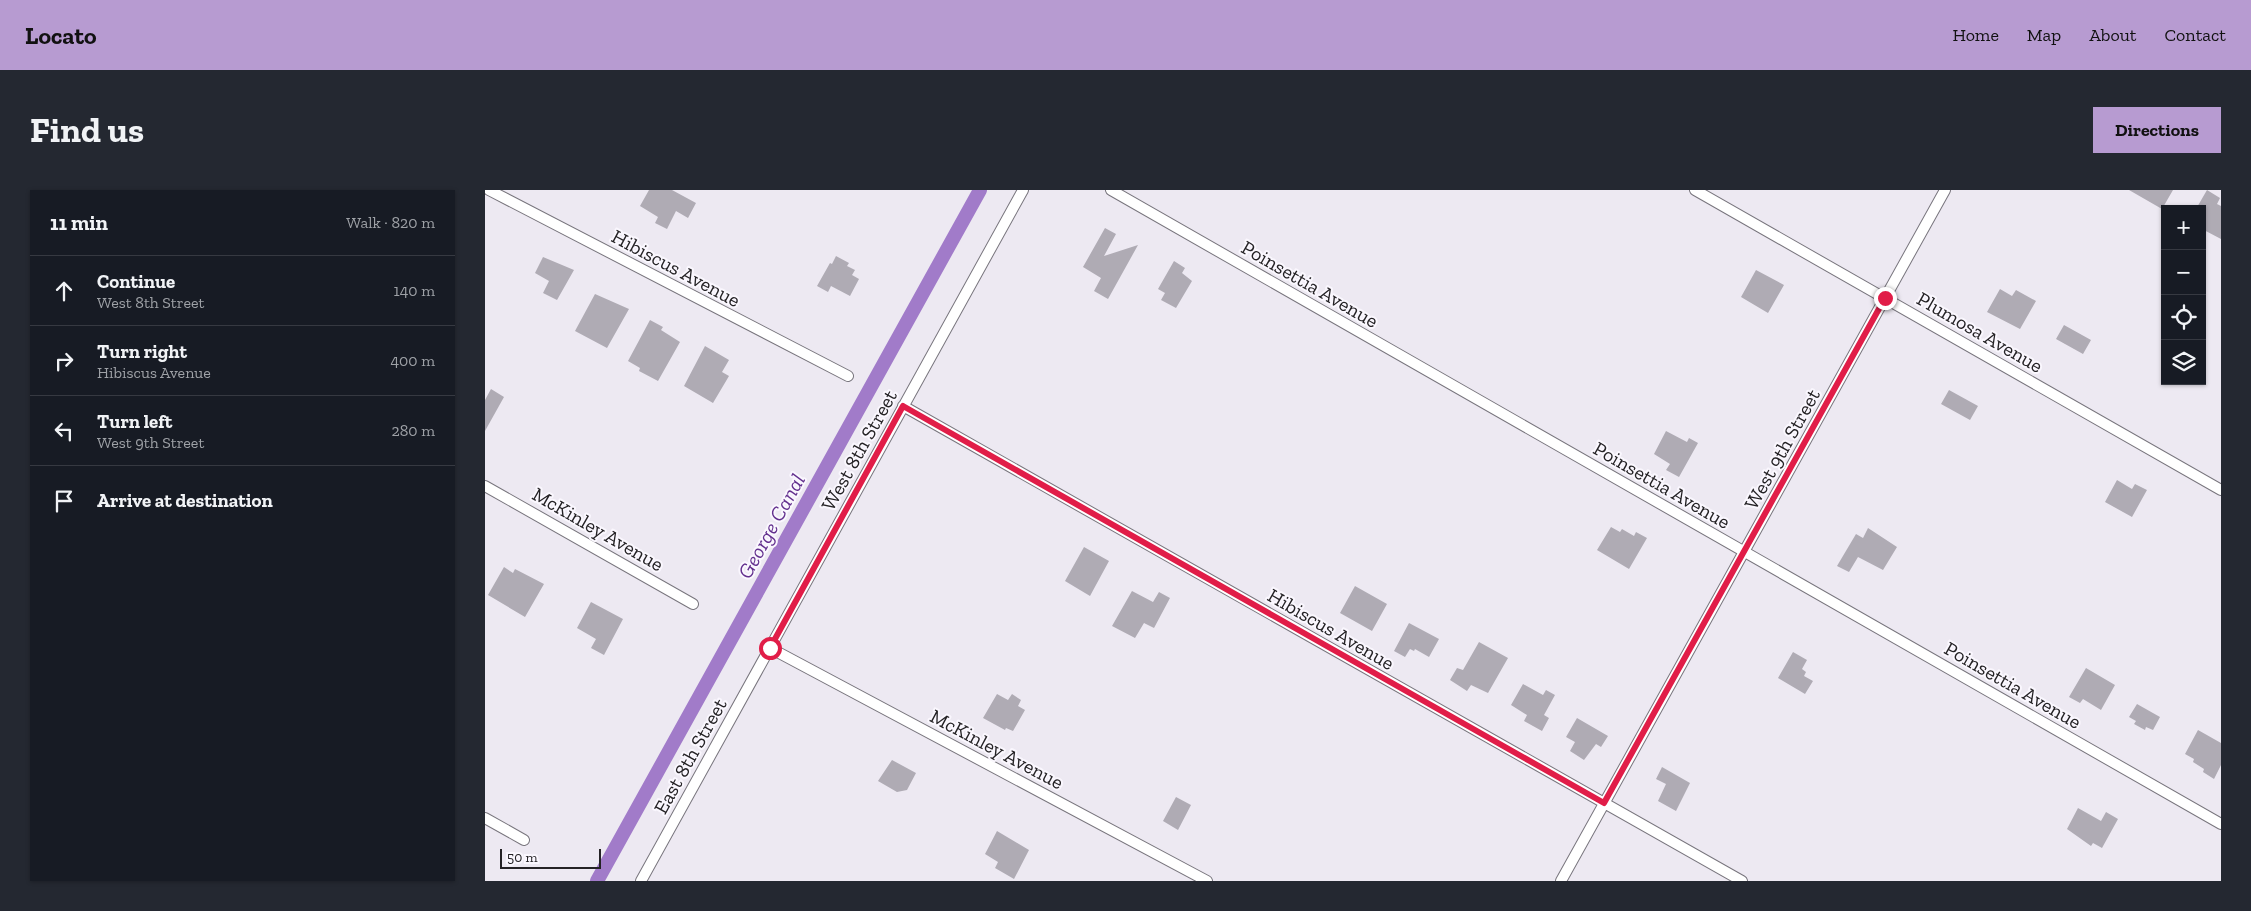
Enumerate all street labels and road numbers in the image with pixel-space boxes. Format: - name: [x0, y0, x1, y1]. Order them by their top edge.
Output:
- street label: Hibiscus Avenue: [608, 224, 744, 312]
- street label: Poinsettia Avenue: [1237, 235, 1383, 333]
- street label: Plumosa Avenue: [1913, 286, 2047, 378]
- street label: West 9th Street: [1739, 384, 1825, 513]
- street label: West 8th Street: [816, 385, 902, 515]
- street label: Poinsettia Avenue: [1589, 436, 1735, 534]
- street label: McKinley Avenue: [528, 482, 668, 576]
- street label: Hibiscus Avenue: [1263, 583, 1399, 675]
- street label: Poinsettia Avenue: [1940, 636, 2086, 734]
- street label: East 8th Street: [648, 693, 732, 818]
- street label: McKinley Avenue: [926, 704, 1068, 794]

